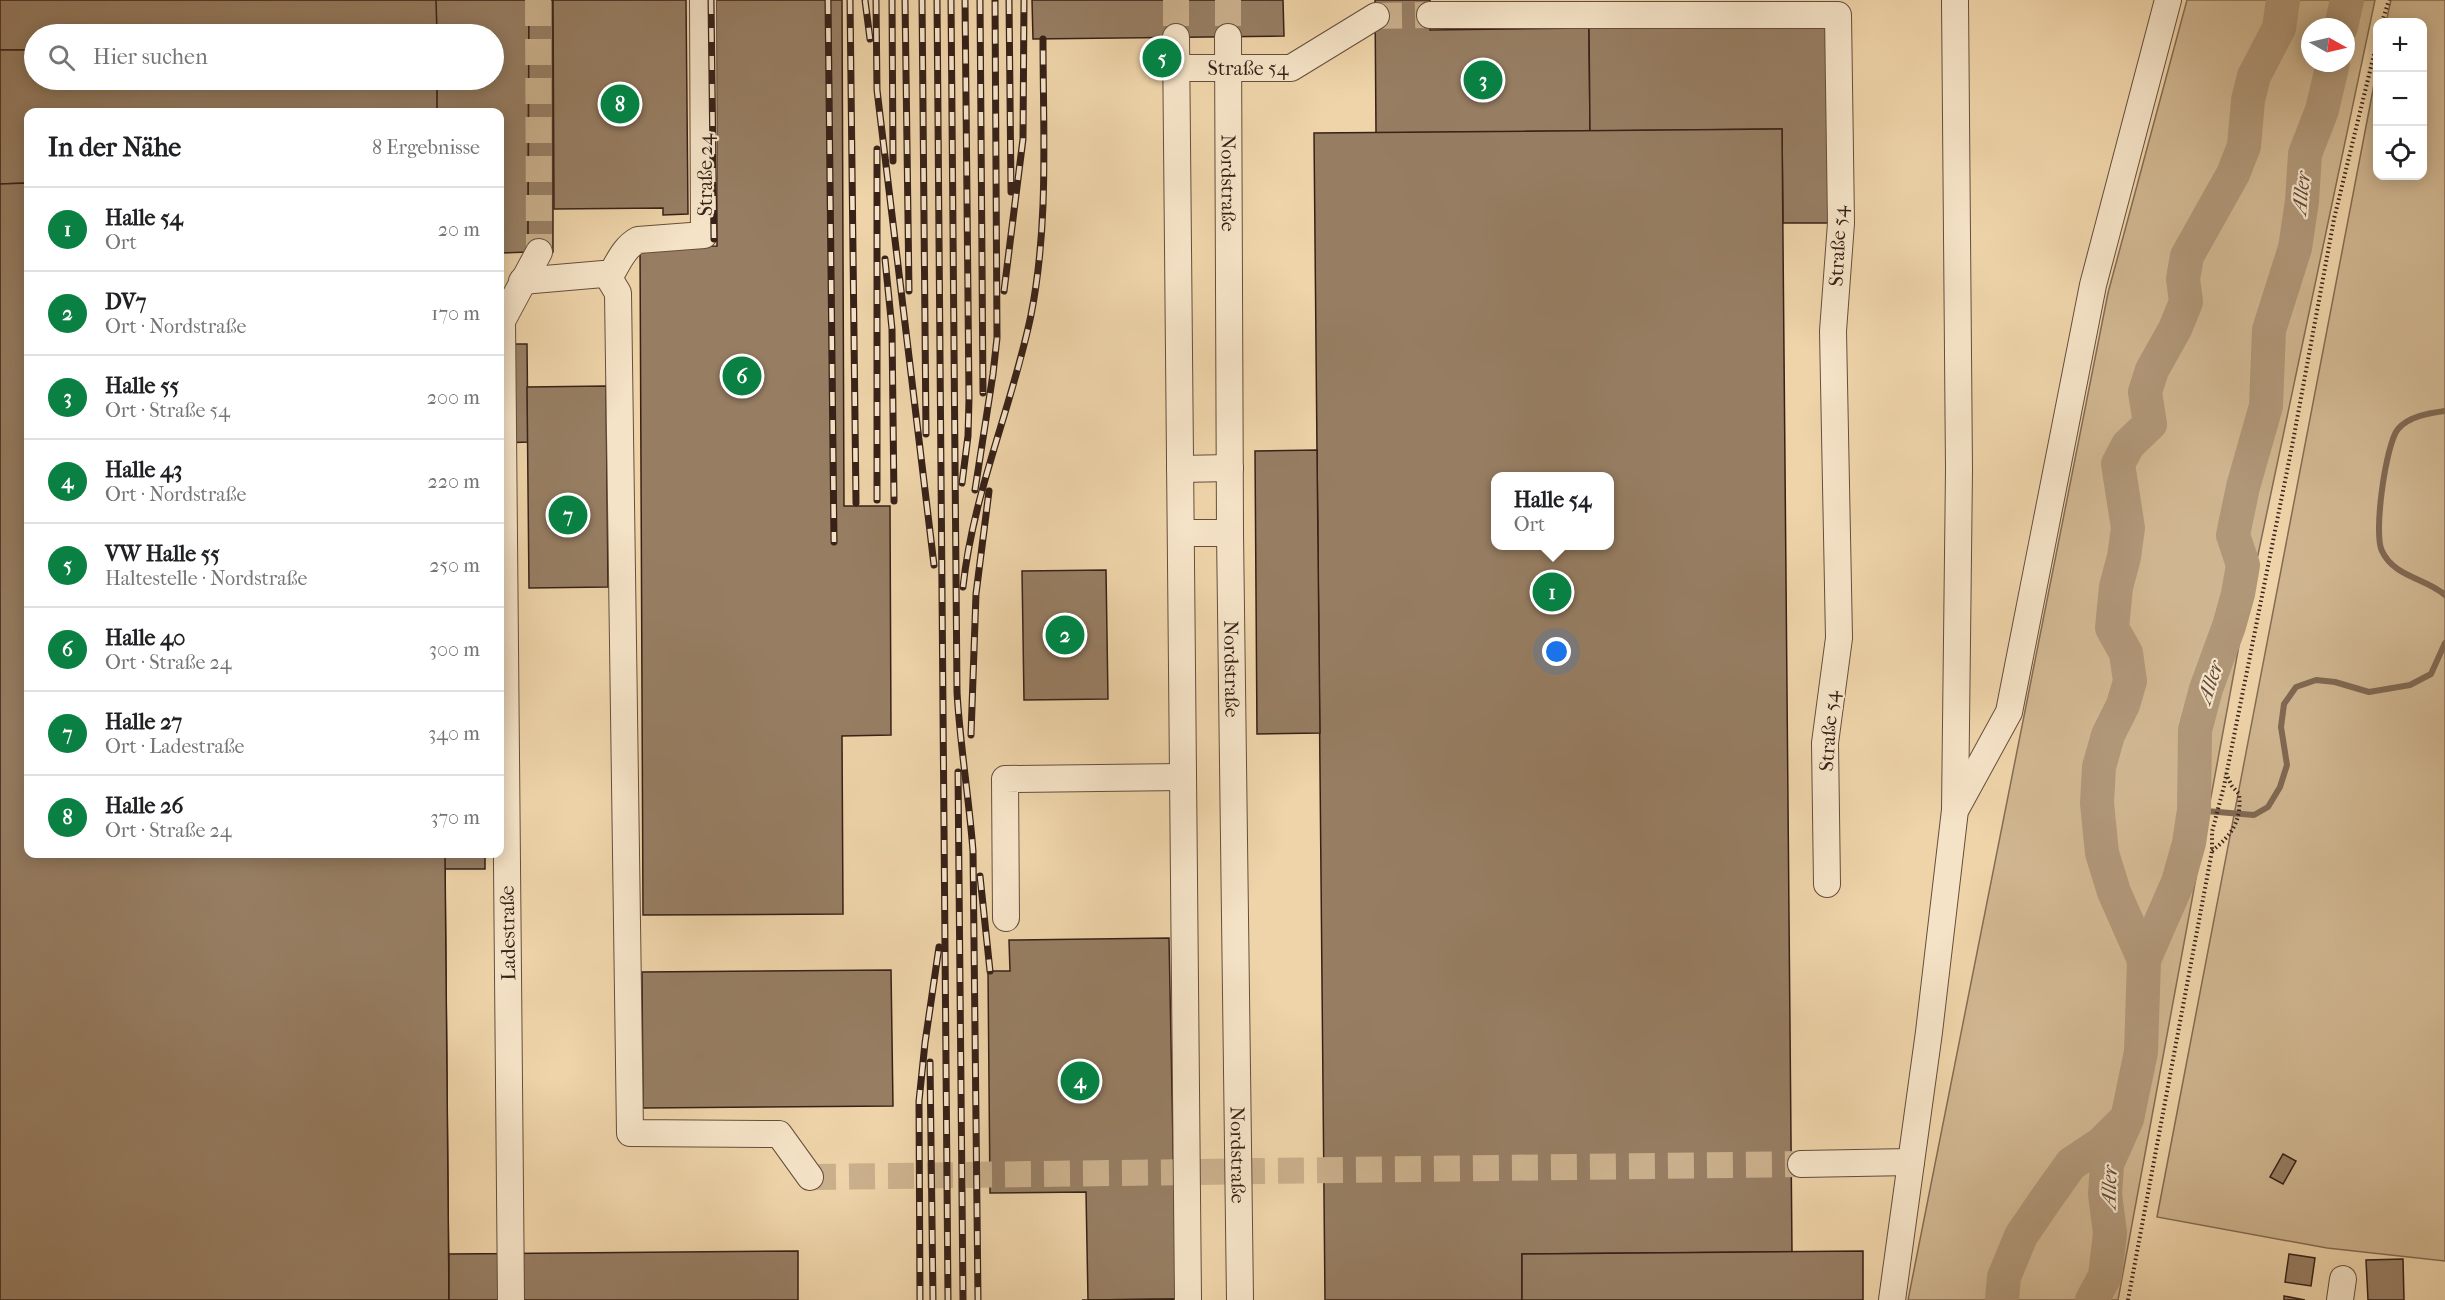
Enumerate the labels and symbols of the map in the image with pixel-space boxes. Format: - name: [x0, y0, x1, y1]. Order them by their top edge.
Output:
- north arrow: [2301, 18, 2355, 72]
- pin: 5: [1142, 36, 1182, 80]
- street label: Straße 54: [1208, 57, 1290, 80]
- pin: 3: [1464, 58, 1502, 103]
- pin: 8: [600, 82, 640, 126]
- street label: Straße 24: [694, 133, 717, 216]
- street label: Nordstraße: [1217, 134, 1240, 232]
- water label: Aller: [2287, 169, 2315, 218]
- street label: Straße 54: [1824, 204, 1852, 287]
- pin: 6: [722, 354, 762, 398]
- pin: 7: [548, 492, 588, 538]
- pin: 1: [1532, 570, 1572, 614]
- pin: 2: [1046, 612, 1084, 658]
- street label: Nordstraße: [1220, 620, 1244, 718]
- your location: [1542, 637, 1571, 666]
- water label: Aller: [2191, 656, 2229, 709]
- street label: Straße 54: [1815, 689, 1843, 772]
- street label: Ladestraße: [496, 885, 520, 981]
- pin: 4: [1060, 1058, 1100, 1104]
- street label: Nordstraße: [1226, 1106, 1250, 1204]
- water label: Aller: [2096, 1164, 2122, 1212]

